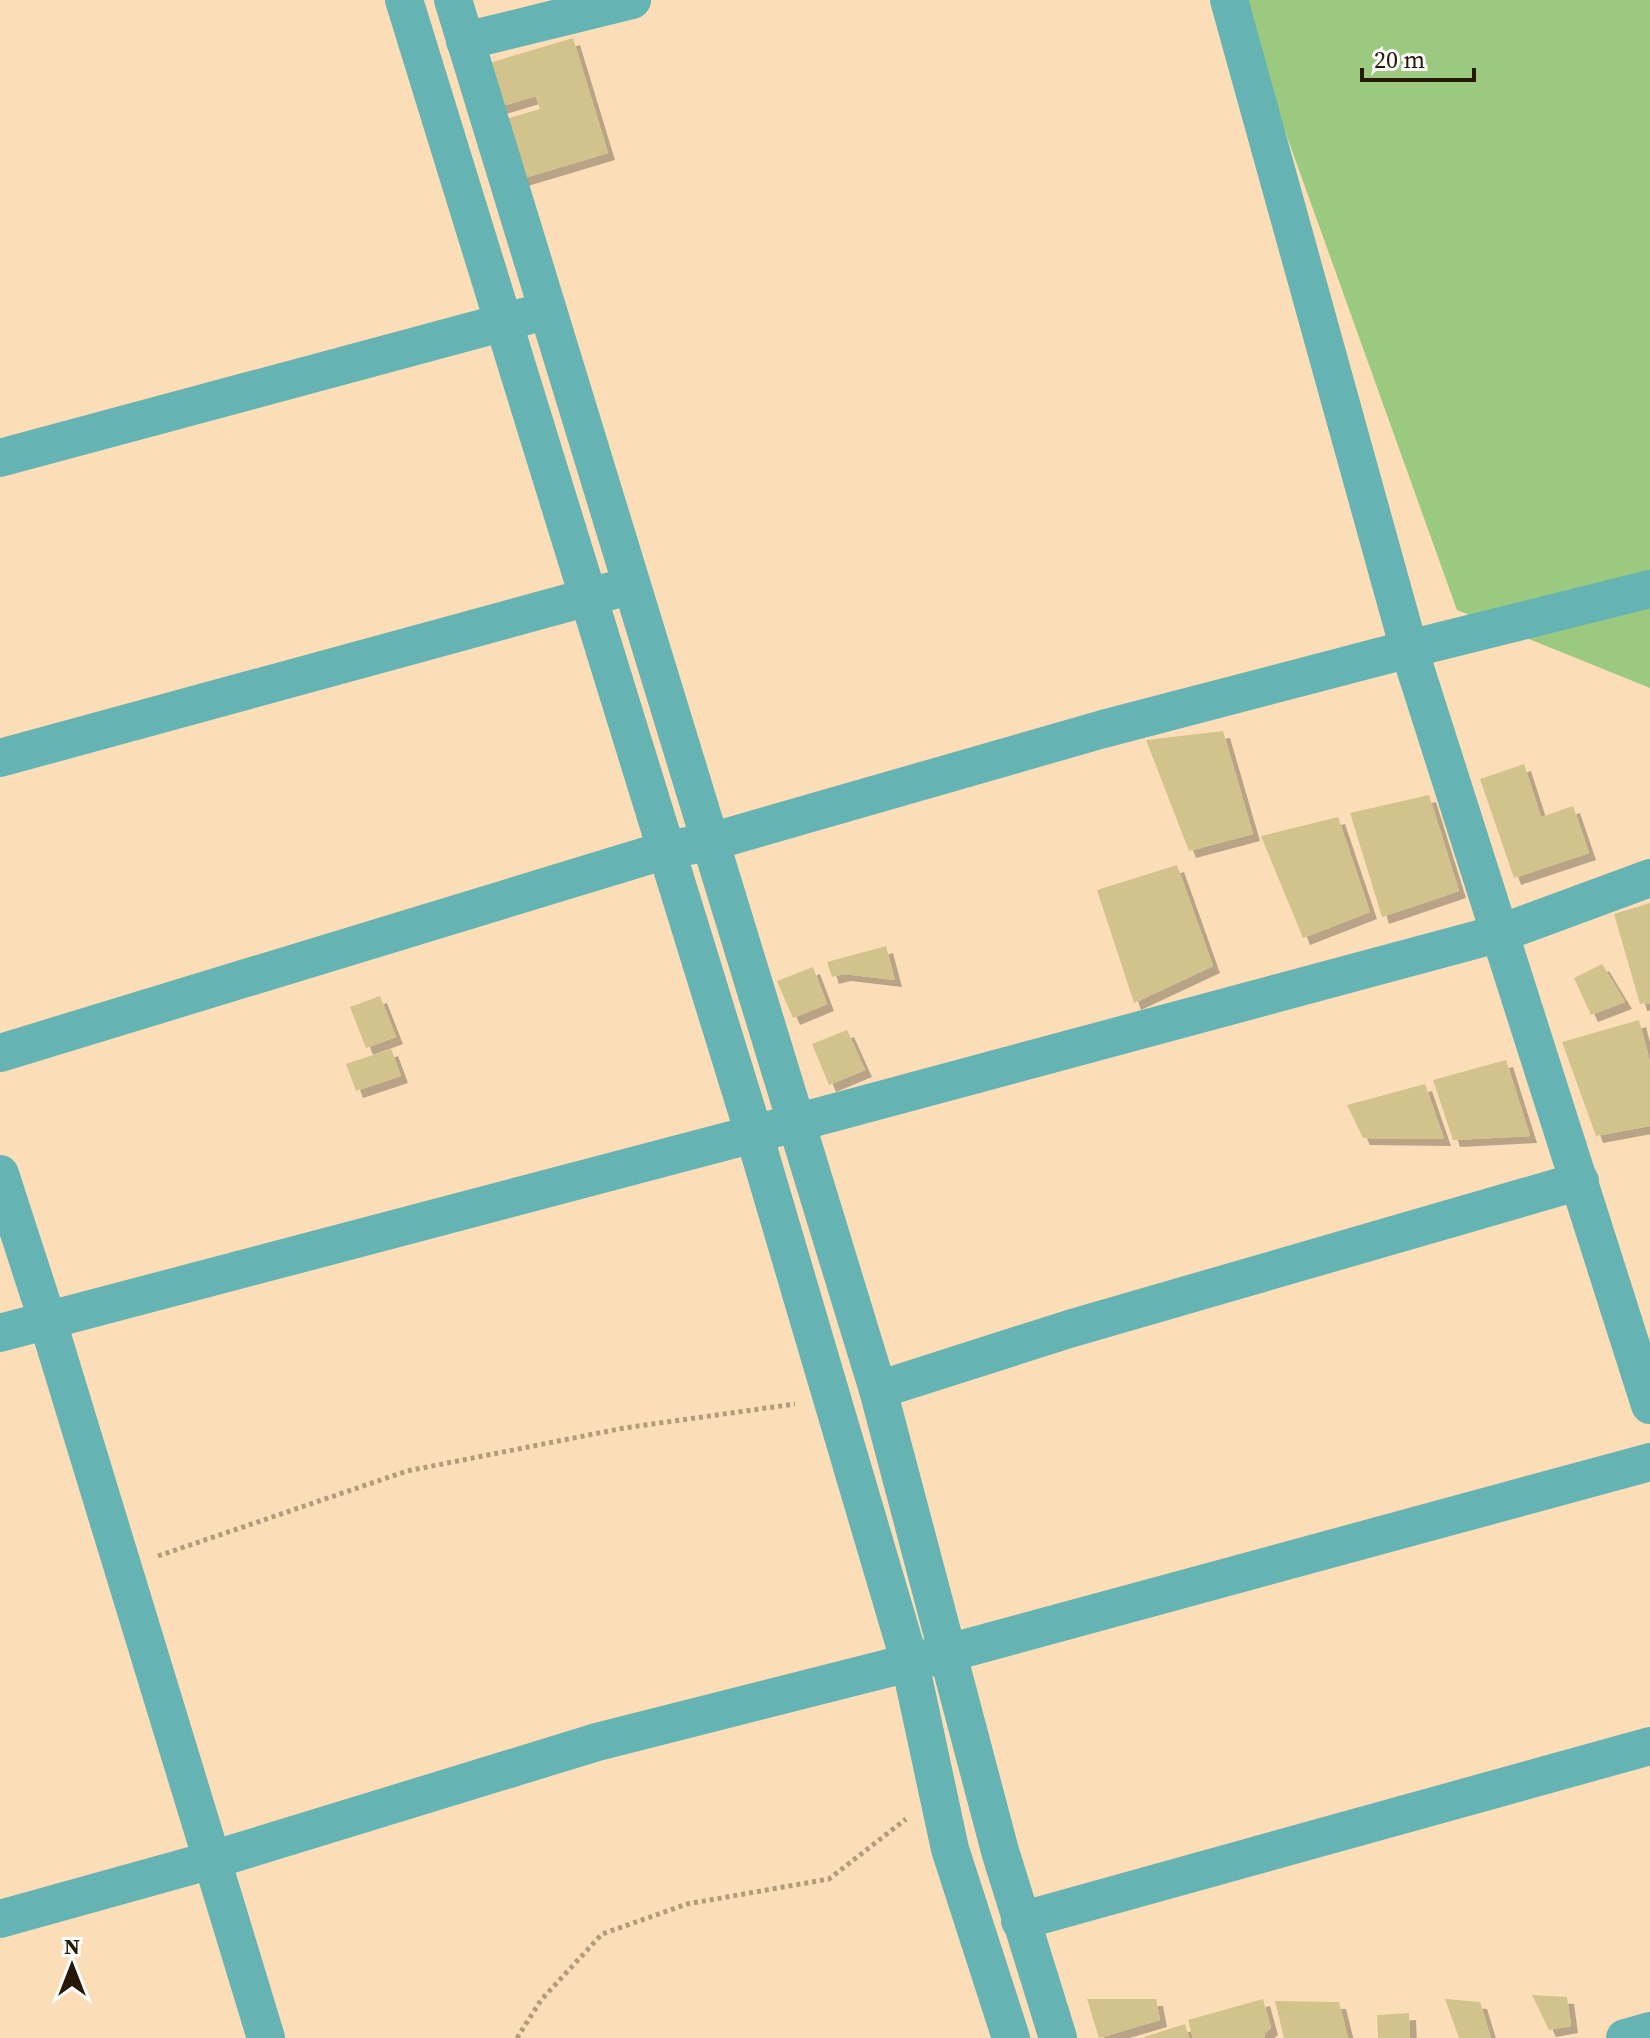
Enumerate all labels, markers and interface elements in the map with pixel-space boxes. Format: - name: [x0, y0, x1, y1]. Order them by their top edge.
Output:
- scale bar: [1362, 32, 1474, 82]
- text: 20 m: [1374, 43, 1425, 76]
- north arrow: [32, 1926, 112, 2006]
- text: N: [64, 1931, 80, 1961]

